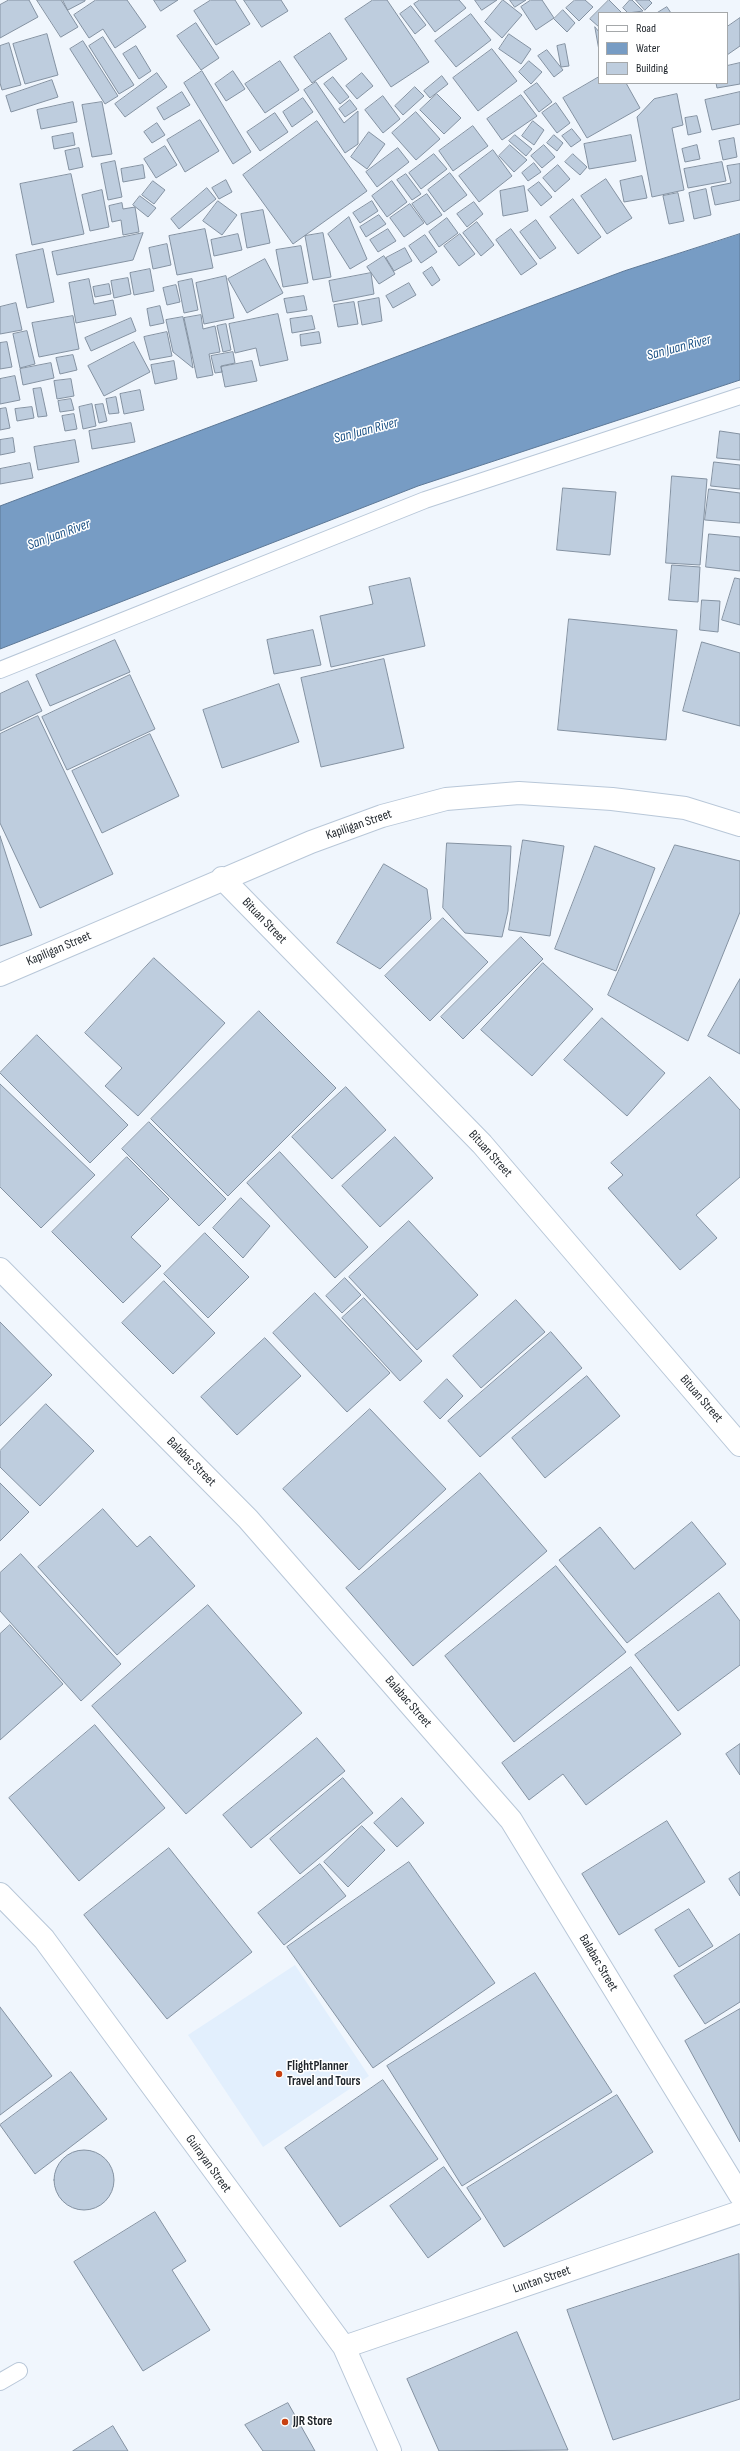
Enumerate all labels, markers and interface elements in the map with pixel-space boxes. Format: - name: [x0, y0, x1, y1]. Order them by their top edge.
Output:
- legend: [598, 12, 728, 84]
- text: Road: [636, 21, 656, 36]
- text: Water: [636, 41, 660, 56]
- text: Building: [636, 61, 668, 76]
- water label: San Juan River: [645, 331, 713, 365]
- water label: San Juan River: [332, 414, 400, 448]
- water label: San Juan River: [25, 516, 93, 554]
- street label: Kapiligan Street: [324, 806, 394, 844]
- street label: Bituan Street: [238, 895, 290, 947]
- street label: Kapiligan Street: [24, 928, 94, 970]
- street label: Bituan Street: [465, 1127, 515, 1181]
- street label: Bituan Street: [676, 1372, 726, 1426]
- street label: Balabac Street: [163, 1434, 219, 1490]
- street label: Balabac Street: [381, 1673, 435, 1731]
- street label: Balabac Street: [575, 1932, 621, 1994]
- place label: FlightPlanner Travel and Tours: [287, 2059, 360, 2090]
- marker: FlightPlanner Travel and Tours: [274, 2069, 284, 2079]
- street label: Guirayan Street: [182, 2132, 234, 2196]
- street label: Luntan Street: [511, 2263, 573, 2297]
- place label: JJR Store: [293, 2414, 332, 2430]
- marker: JJR Store: [280, 2417, 290, 2427]

